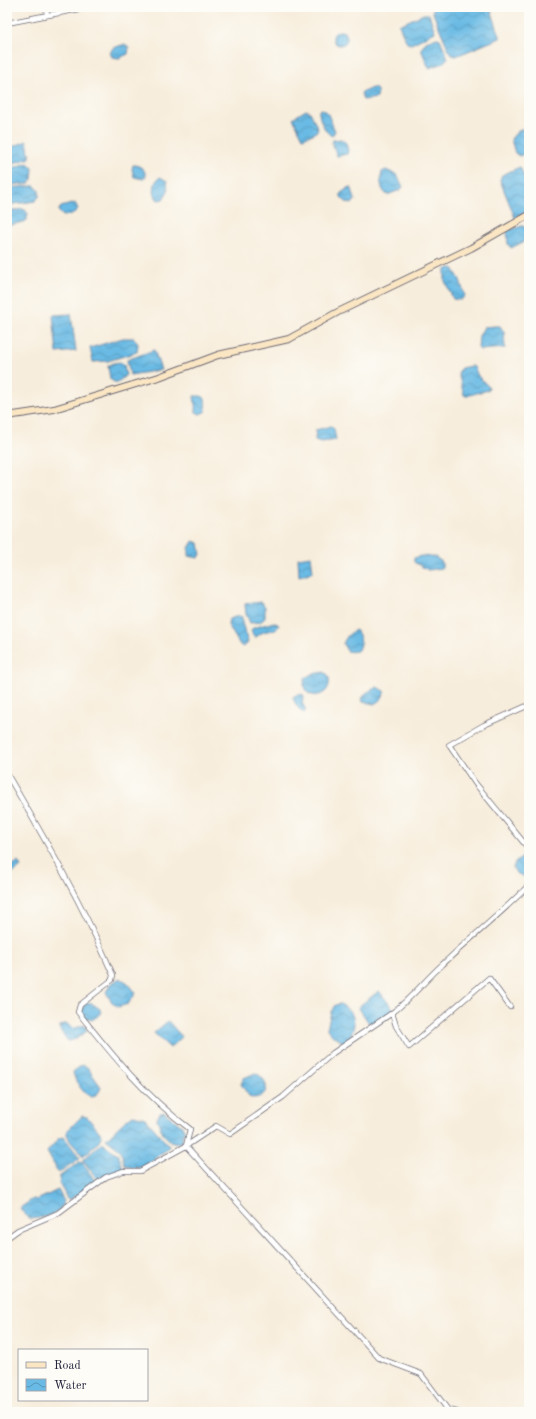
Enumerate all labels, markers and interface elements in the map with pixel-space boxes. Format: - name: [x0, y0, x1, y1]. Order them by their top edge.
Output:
- legend: [18, 1349, 148, 1401]
- text: Road: [54, 1360, 81, 1372]
- text: Water: [54, 1380, 87, 1392]

